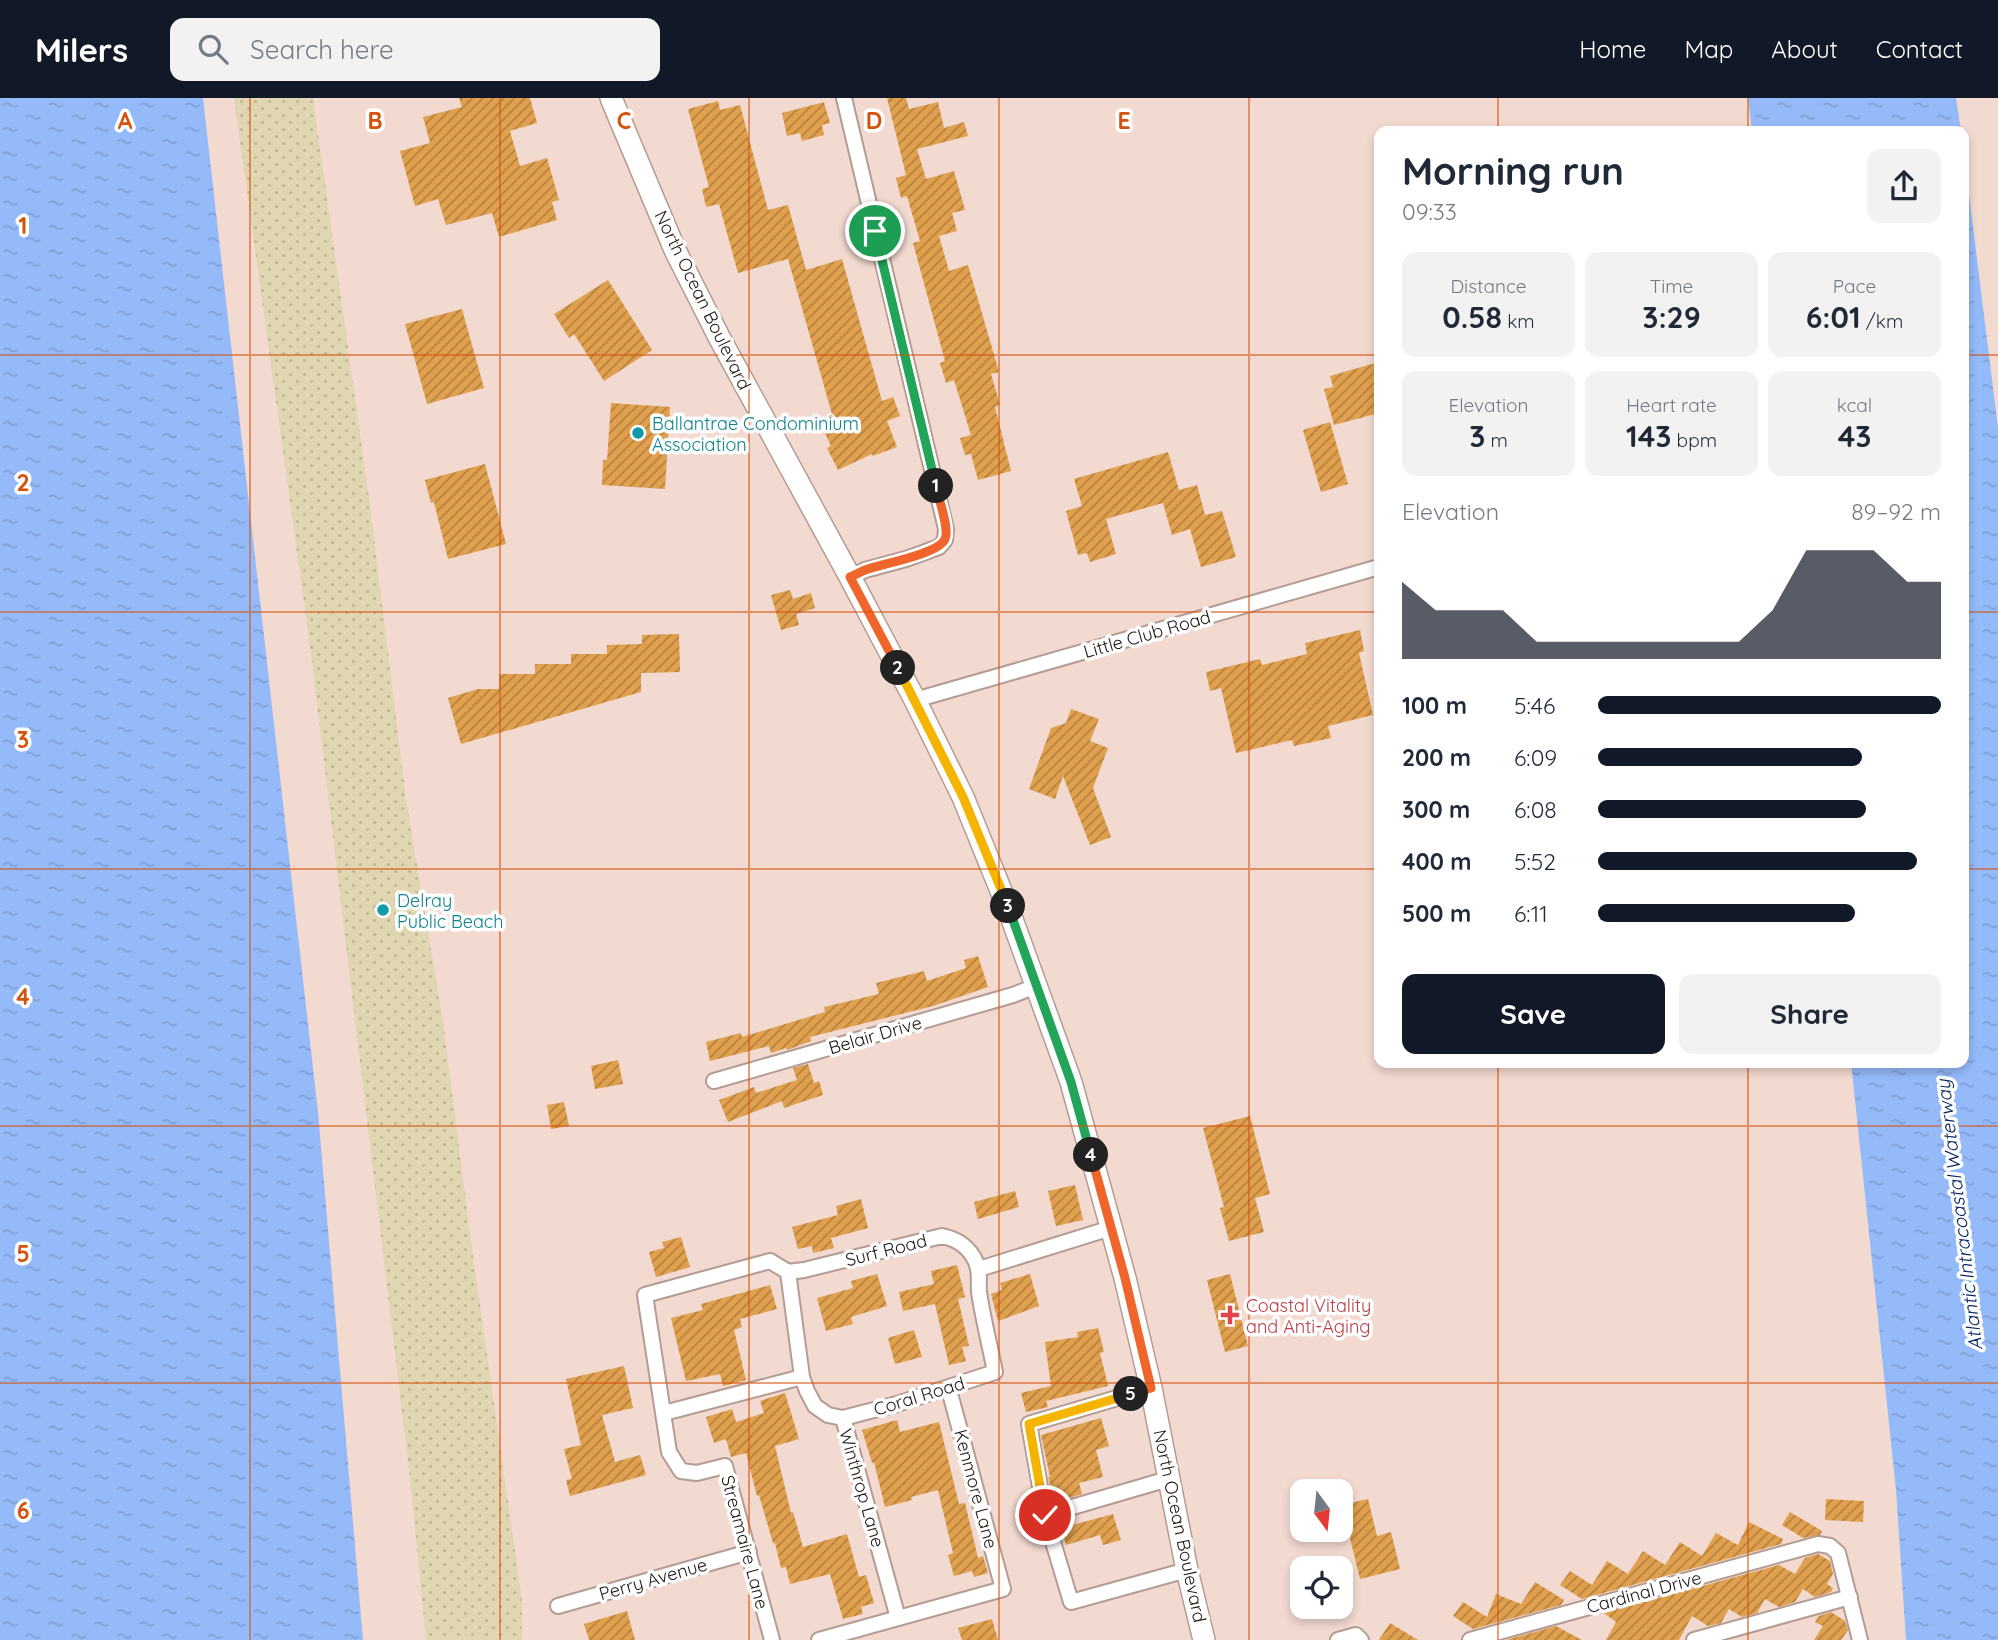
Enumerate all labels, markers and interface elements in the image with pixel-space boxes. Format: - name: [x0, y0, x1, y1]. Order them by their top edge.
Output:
- search box: [170, 18, 660, 81]
- text: Milers: [35, 29, 128, 70]
- icon: search: [194, 30, 232, 68]
- text: Search here: [250, 33, 394, 66]
- text: Home: [1579, 34, 1646, 64]
- text: Map: [1684, 34, 1733, 64]
- text: About: [1771, 34, 1838, 64]
- text: Contact: [1876, 34, 1963, 64]
- text: A: [118, 106, 133, 135]
- text: B: [367, 106, 383, 135]
- text: C: [617, 106, 631, 135]
- text: D: [866, 106, 882, 135]
- text: E: [1117, 106, 1131, 135]
- text: Morning run: [1402, 147, 1624, 195]
- button: share: [1867, 149, 1941, 223]
- text: 09:33: [1402, 197, 1457, 226]
- pin: [845, 201, 905, 261]
- street label: North Ocean Boulevard: [650, 207, 756, 393]
- text: 1: [19, 211, 27, 240]
- icon: arrive: [856, 212, 894, 250]
- text: Distance: [1450, 274, 1527, 298]
- text: Time: [1650, 274, 1693, 298]
- text: Pace: [1833, 274, 1876, 298]
- text: 0.58: [1442, 298, 1502, 336]
- text: 3:29: [1642, 298, 1701, 336]
- text: 6:01: [1806, 298, 1861, 336]
- text: km: [1502, 309, 1535, 333]
- text: /km: [1861, 309, 1903, 333]
- text: Elevation: [1448, 393, 1529, 417]
- text: Heart rate: [1626, 393, 1717, 417]
- text: kcal: [1837, 393, 1872, 417]
- place label: Ballantrae Condominium Association: [652, 412, 859, 456]
- text: 3: [1469, 417, 1485, 455]
- text: 143: [1626, 417, 1671, 455]
- text: 43: [1838, 417, 1871, 455]
- marker: Ballantrae Condominium Association: [630, 425, 646, 441]
- text: m: [1485, 428, 1508, 452]
- text: bpm: [1671, 428, 1717, 452]
- text: 2: [16, 468, 30, 497]
- pin: 1: [918, 468, 954, 504]
- text: 1: [932, 473, 939, 497]
- text: Elevation: [1402, 497, 1499, 526]
- text: 89–92 m: [1851, 497, 1941, 526]
- street label: Little Club Road: [1081, 605, 1213, 663]
- pin: 2: [880, 650, 916, 686]
- text: 2: [892, 655, 903, 679]
- text: 100 m: [1402, 691, 1467, 720]
- text: 5:46: [1514, 691, 1555, 720]
- text: 3: [17, 725, 29, 754]
- text: 200 m: [1402, 743, 1471, 772]
- text: 6:09: [1514, 743, 1557, 772]
- text: 300 m: [1402, 795, 1470, 824]
- text: 6:08: [1514, 795, 1557, 824]
- text: 400 m: [1402, 847, 1471, 876]
- text: 5:52: [1514, 847, 1556, 876]
- pin: 3: [990, 888, 1026, 924]
- place label: Delray Public Beach: [397, 889, 503, 933]
- text: 3: [1002, 893, 1013, 917]
- text: 500 m: [1402, 899, 1471, 928]
- text: 6:11: [1514, 899, 1548, 928]
- marker: Delray Public Beach: [375, 902, 391, 918]
- button: Save: [1402, 974, 1665, 1054]
- button: Share: [1679, 974, 1941, 1054]
- text: 4: [16, 982, 30, 1011]
- street label: Belair Drive: [826, 1011, 924, 1059]
- water label: Atlantic Intracoastal Waterway: [1930, 1077, 1988, 1352]
- pin: 4: [1074, 1138, 1108, 1172]
- text: 4: [1085, 1142, 1096, 1166]
- street label: Surf Road: [843, 1229, 929, 1271]
- text: 5: [16, 1239, 30, 1268]
- place label: Coastal Vitality and Anti-Aging: [1246, 1294, 1371, 1338]
- marker: Coastal Vitality and Anti-Aging: [1220, 1305, 1240, 1325]
- street label: Coral Road: [871, 1371, 967, 1421]
- pin: 5: [1114, 1376, 1148, 1412]
- text: 5: [1125, 1381, 1136, 1405]
- street label: Winthrop Lane: [834, 1426, 890, 1550]
- street label: Kenmore Lane: [949, 1427, 1003, 1551]
- street label: North Ocean Boulevard: [1148, 1427, 1212, 1625]
- street label: Streamaire Lane: [716, 1472, 774, 1612]
- north arrow: [1290, 1479, 1353, 1542]
- map controls: [1290, 1479, 1353, 1619]
- pin: [1015, 1485, 1075, 1545]
- text: 6: [17, 1496, 29, 1525]
- icon: check: [1026, 1496, 1064, 1534]
- street label: Perry Avenue: [596, 1553, 710, 1605]
- button: locate: [1290, 1556, 1353, 1619]
- street label: Cardinal Drive: [1584, 1566, 1704, 1618]

